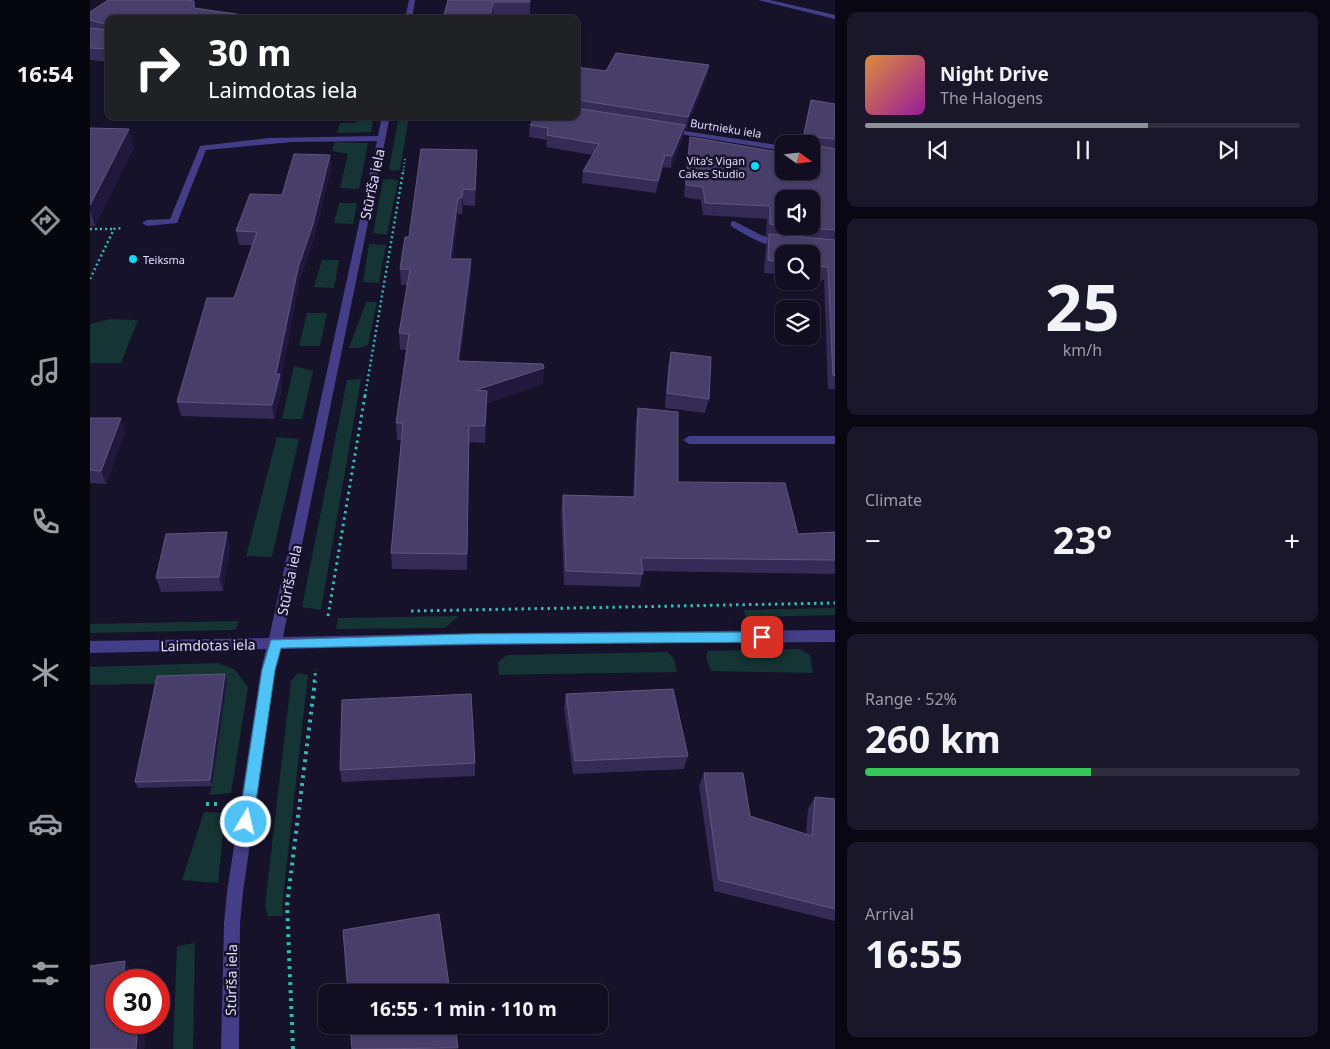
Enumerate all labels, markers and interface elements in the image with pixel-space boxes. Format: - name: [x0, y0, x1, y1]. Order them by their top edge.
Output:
- text: 30 m: [208, 29, 291, 76]
- icon: right: [125, 35, 190, 100]
- text: 16:54: [17, 58, 73, 88]
- text: Night Drive: [940, 61, 1049, 87]
- text: Laimdotas iela: [208, 74, 358, 104]
- text: The Halogens: [940, 87, 1043, 109]
- street label: Burtnieku iela: [689, 115, 763, 141]
- north arrow: [775, 135, 820, 180]
- map controls: [775, 135, 820, 345]
- icon: previous: [924, 136, 952, 164]
- icon: pause: [1069, 136, 1097, 164]
- icon: next: [1214, 136, 1242, 164]
- street label: Stūrīša iela: [355, 147, 389, 221]
- place label: Vita’s Vigan Cakes Studio: [679, 153, 745, 181]
- marker: Vita’s Vigan Cakes Studio: [749, 160, 761, 172]
- button: sound: [775, 190, 820, 235]
- icon: directions: [28, 203, 63, 238]
- button: search: [775, 245, 820, 290]
- place label: Teiksma: [143, 252, 185, 267]
- marker: Teiksma: [127, 253, 139, 265]
- text: 25: [1045, 262, 1120, 350]
- button: layers: [775, 300, 820, 345]
- text: km/h: [1063, 339, 1102, 361]
- icon: music: [28, 354, 63, 389]
- text: Climate: [865, 489, 922, 511]
- icon: phone: [28, 504, 63, 539]
- text: 23°: [1053, 513, 1112, 565]
- text: −: [865, 521, 881, 559]
- text: +: [1284, 521, 1300, 559]
- street label: Stūrīša iela: [272, 543, 306, 617]
- pin: [741, 616, 783, 658]
- icon: arrive: [748, 623, 776, 651]
- street label: Laimdotas iela: [160, 635, 256, 655]
- icon: climate: [28, 655, 63, 690]
- text: Range · 52%: [865, 688, 957, 710]
- text: 260 km: [865, 712, 1001, 764]
- position arrow: [219, 795, 271, 847]
- icon: car: [28, 806, 63, 841]
- text: Arrival: [865, 903, 914, 925]
- text: 16:55: [865, 927, 963, 979]
- street label: Stūrīša iela: [221, 944, 241, 1016]
- icon: filters: [28, 956, 63, 991]
- speed limit sign: 30: [105, 969, 170, 1034]
- text: 16:55 · 1 min · 110 m: [369, 996, 557, 1022]

